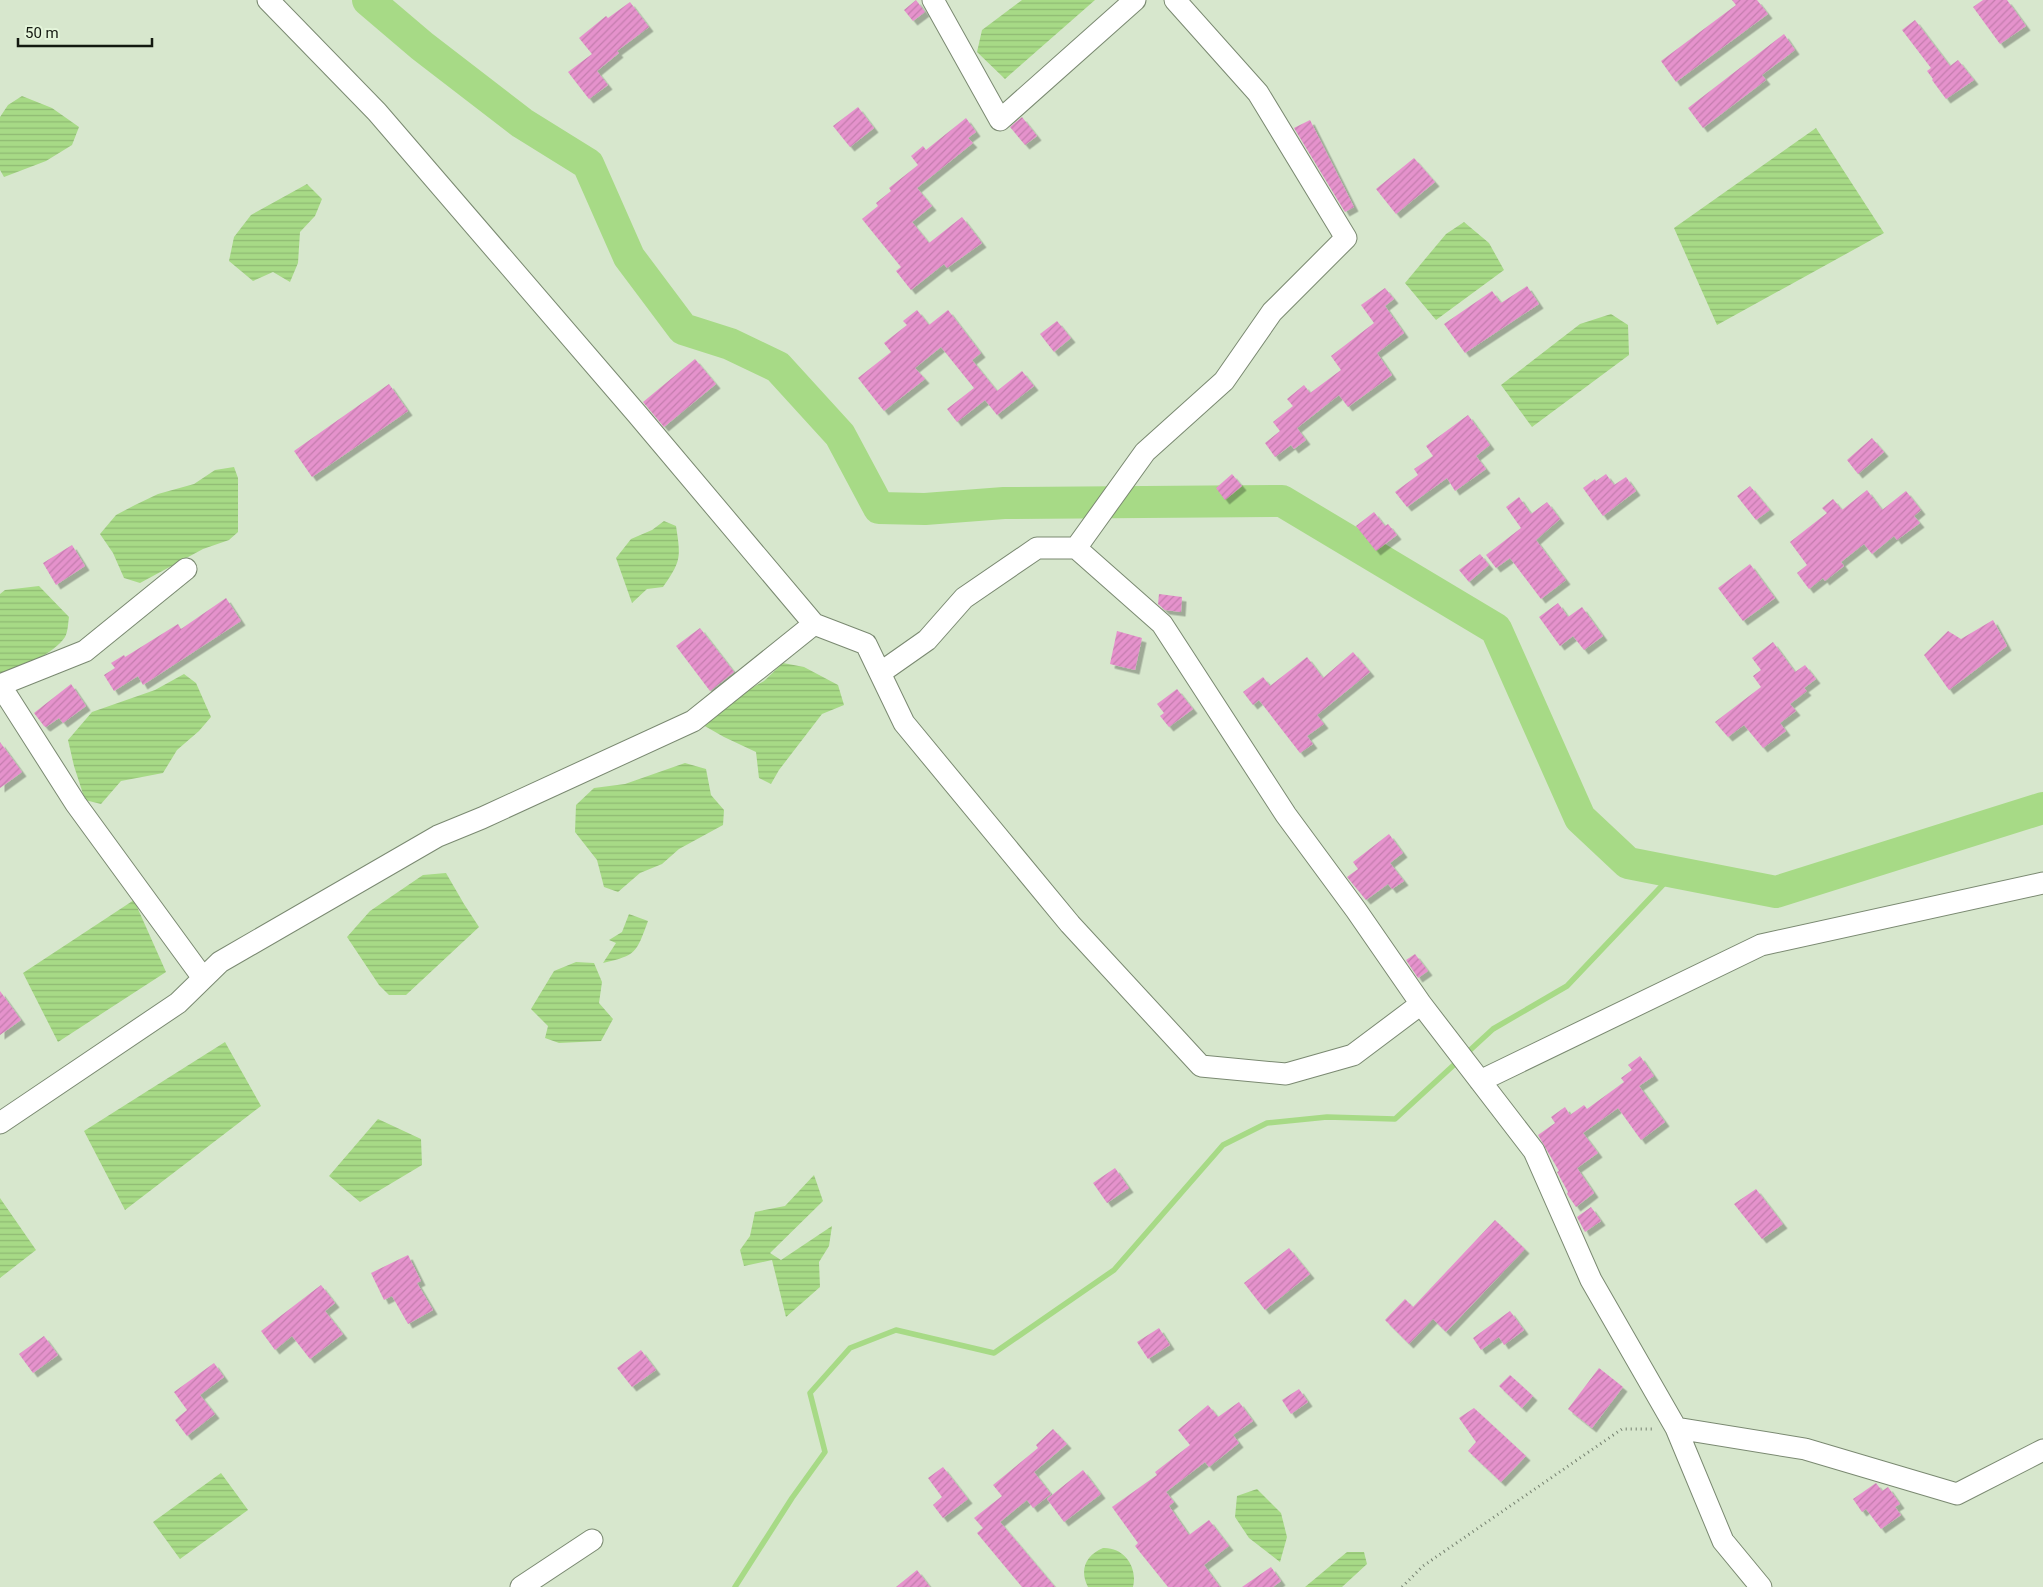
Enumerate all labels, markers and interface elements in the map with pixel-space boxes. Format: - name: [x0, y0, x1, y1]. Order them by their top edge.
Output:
- scale bar: [18, 15, 151, 47]
- text: 50 m: [25, 24, 59, 42]

